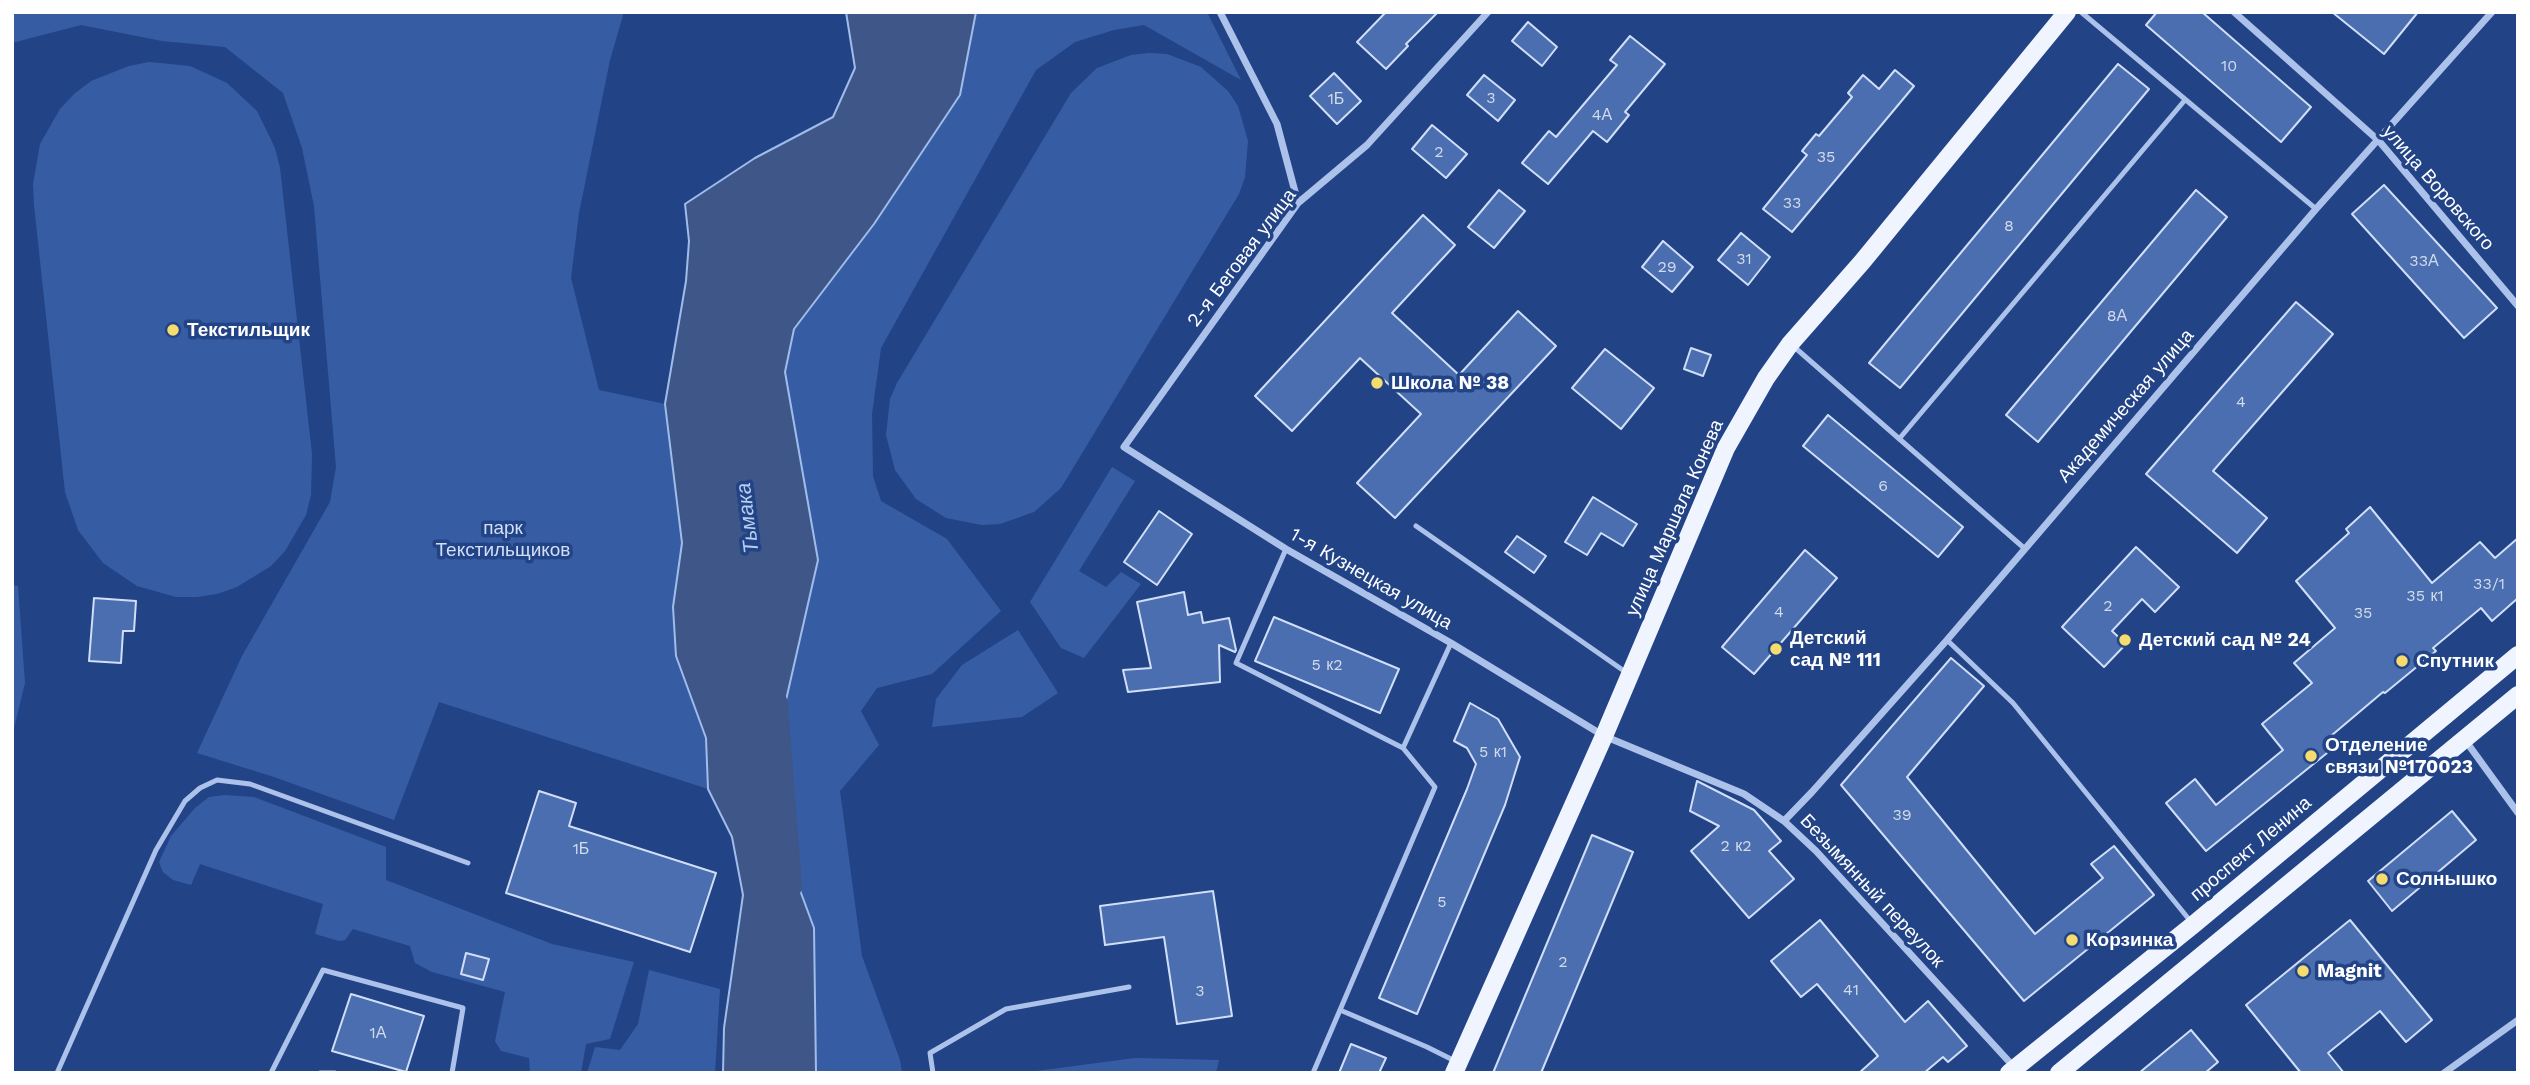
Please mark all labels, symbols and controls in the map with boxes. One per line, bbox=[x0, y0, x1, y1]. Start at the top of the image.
house number: 10 bbox=[2221, 56, 2237, 76]
house number: 3 bbox=[1486, 88, 1496, 108]
house number: 1Б bbox=[1328, 89, 1344, 109]
house number: 4А bbox=[1592, 105, 1612, 125]
street label: улица Воровского bbox=[2377, 121, 2499, 255]
house number: 2 bbox=[1434, 142, 1444, 162]
house number: 35 bbox=[1817, 147, 1835, 167]
street label: 2-я Беговая улица bbox=[1183, 185, 1301, 331]
house number: 33 bbox=[1783, 193, 1801, 213]
house number: 8 bbox=[2004, 216, 2014, 236]
house number: 31 bbox=[1736, 249, 1752, 269]
house number: 33А bbox=[2409, 251, 2439, 271]
house number: 29 bbox=[1657, 257, 1677, 277]
house number: 8А bbox=[2107, 306, 2127, 326]
place label: Текстильщик bbox=[187, 319, 310, 341]
marker: Текстильщик bbox=[165, 322, 181, 338]
street label: Академическая улица bbox=[2053, 325, 2199, 487]
place label: Школа № 38 bbox=[1391, 372, 1509, 394]
marker: Школа № 38 bbox=[1369, 375, 1385, 391]
house number: 4 bbox=[2236, 392, 2246, 412]
street label: улица Маршала Конева bbox=[1621, 416, 1729, 620]
house number: 6 bbox=[1878, 476, 1888, 496]
water label: Тьмака bbox=[731, 481, 765, 555]
park label: парк Текстильщиков bbox=[436, 517, 570, 561]
street label: 1-я Кузнецкая улица bbox=[1286, 523, 1456, 635]
house number: 33/1 bbox=[2473, 574, 2505, 594]
house number: 35 к1 bbox=[2406, 586, 2444, 606]
house number: 2 bbox=[2103, 596, 2113, 616]
house number: 4 bbox=[1774, 602, 1784, 622]
house number: 35 bbox=[2354, 603, 2372, 623]
place label: Детский сад № 111 bbox=[1790, 627, 1881, 671]
place label: Детский сад № 24 bbox=[2139, 629, 2311, 651]
marker: Детский сад № 24 bbox=[2117, 632, 2133, 648]
marker: Детский сад № 111 bbox=[1768, 641, 1784, 657]
place label: Спутник bbox=[2416, 650, 2494, 672]
marker: Спутник bbox=[2394, 653, 2410, 669]
house number: 5 к2 bbox=[1311, 655, 1343, 675]
place label: Отделение связи №170023 bbox=[2325, 734, 2473, 778]
house number: 5 к1 bbox=[1479, 742, 1507, 762]
marker: Отделение связи №170023 bbox=[2303, 748, 2319, 764]
street label: проспект Ленина bbox=[2186, 792, 2316, 906]
house number: 39 bbox=[1892, 805, 1912, 825]
street label: Безымянный переулок bbox=[1795, 810, 1949, 972]
house number: 2 к2 bbox=[1720, 836, 1752, 856]
house number: 1Б bbox=[573, 839, 589, 859]
place label: Солнышко bbox=[2396, 868, 2497, 890]
marker: Солнышко bbox=[2374, 871, 2390, 887]
house number: 5 bbox=[1437, 892, 1447, 912]
place label: Корзинка bbox=[2086, 929, 2173, 951]
marker: Корзинка bbox=[2064, 932, 2080, 948]
house number: 2 bbox=[1558, 952, 1568, 972]
place label: Magnit bbox=[2317, 960, 2382, 982]
marker: Magnit bbox=[2295, 963, 2311, 979]
house number: 41 bbox=[1843, 980, 1859, 1000]
house number: 3 bbox=[1195, 981, 1205, 1001]
house number: 1А bbox=[370, 1023, 386, 1043]

